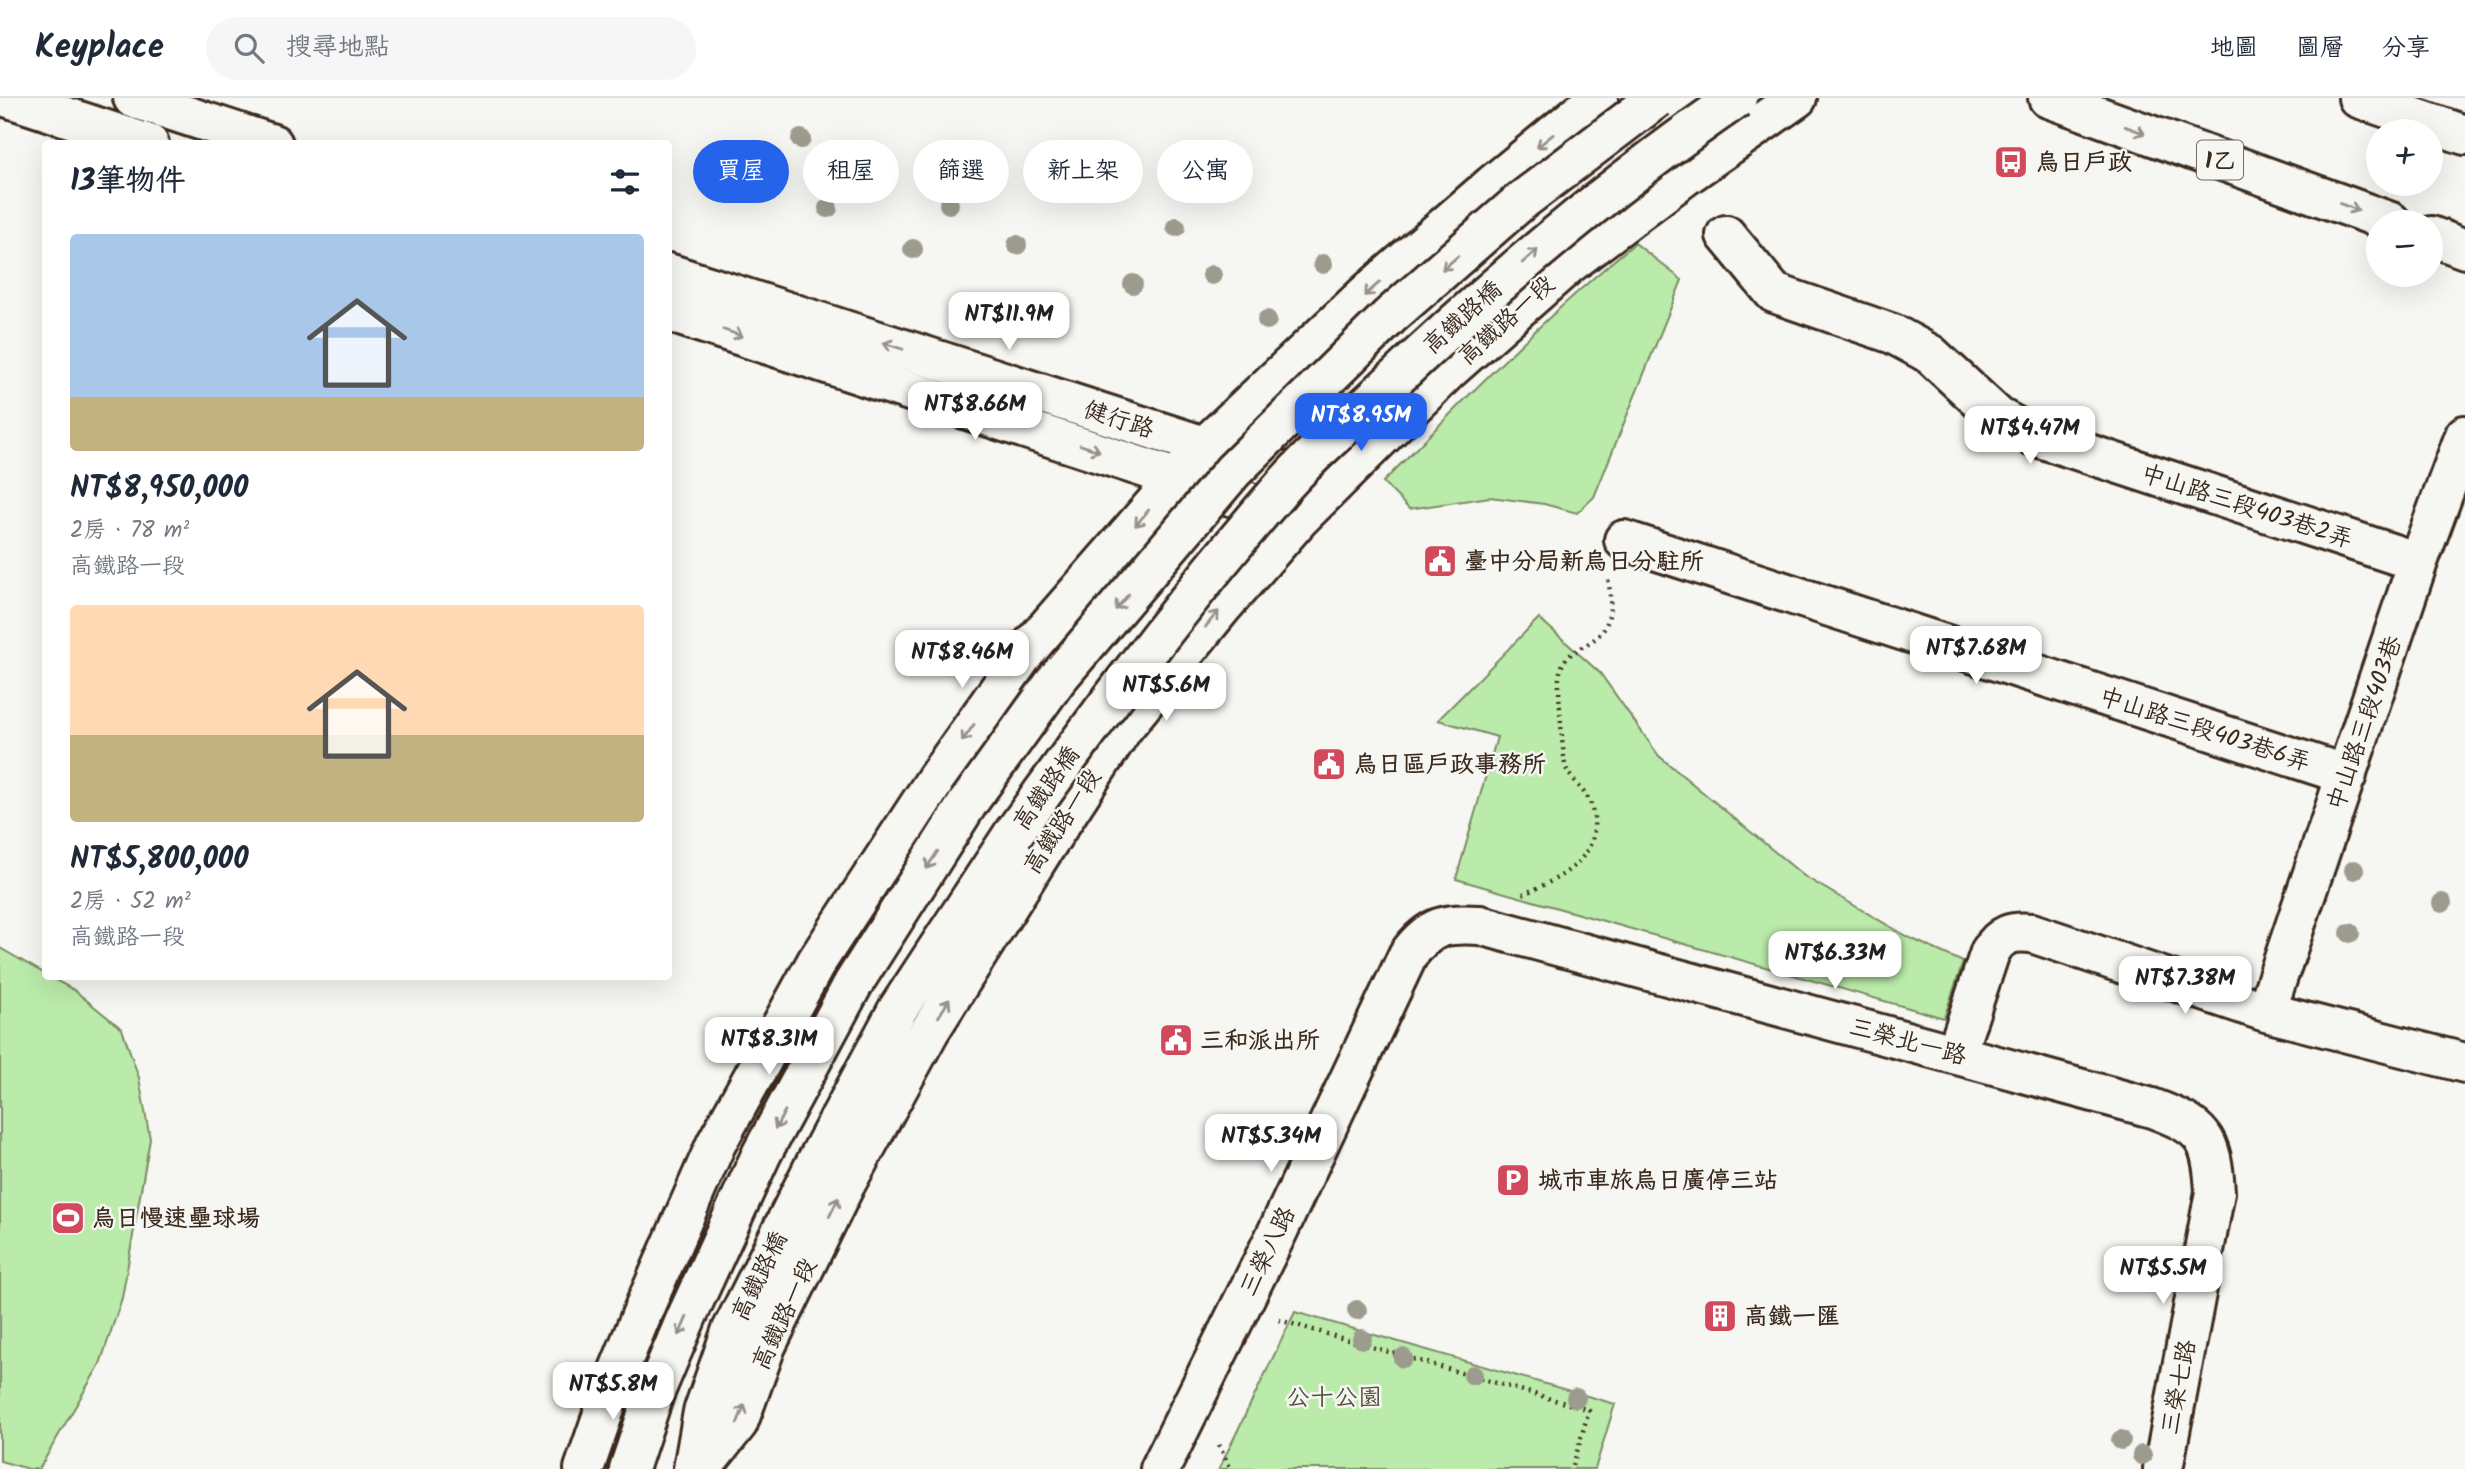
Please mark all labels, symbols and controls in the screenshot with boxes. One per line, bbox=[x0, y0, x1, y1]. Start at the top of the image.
search box bbox=[206, 17, 696, 80]
text: Keyplace bbox=[35, 22, 164, 75]
text: 搜尋地點 bbox=[286, 27, 390, 69]
icon: search bbox=[230, 29, 268, 67]
text: 地圖 bbox=[2210, 29, 2258, 68]
text: 圖層 bbox=[2296, 29, 2344, 68]
text: 分享 bbox=[2382, 29, 2430, 68]
map controls bbox=[2366, 119, 2443, 287]
button: + bbox=[2366, 119, 2443, 196]
one-way arrow bbox=[2123, 124, 2145, 137]
one-way arrow bbox=[1537, 133, 1555, 149]
chip: 買屋 bbox=[693, 140, 789, 203]
chip: 租屋 bbox=[803, 140, 899, 203]
chip: 篩選 bbox=[913, 140, 1009, 203]
chip: 新上架 bbox=[1023, 140, 1143, 203]
chip: 公寓 bbox=[1157, 140, 1253, 203]
road number: 1乙 bbox=[2197, 141, 2243, 180]
bus stop icon: 烏日戶政 bbox=[1992, 143, 2030, 181]
place label: 烏日戶政 bbox=[2036, 144, 2132, 183]
text: 13筆物件 bbox=[70, 158, 185, 206]
icon: filters bbox=[606, 163, 644, 201]
one-way arrow bbox=[2337, 202, 2359, 214]
button: − bbox=[2366, 210, 2443, 287]
one-way arrow bbox=[1521, 248, 1539, 264]
one-way arrow bbox=[1442, 255, 1460, 271]
street label: 高鐵路一段 bbox=[1449, 266, 1565, 376]
street label: 高鐵路橋 bbox=[1414, 272, 1512, 365]
icon: home bbox=[294, 280, 420, 406]
one-way arrow bbox=[1363, 281, 1381, 297]
pin: NT$11.9M bbox=[937, 292, 1081, 352]
text: NT$11.9M bbox=[964, 297, 1054, 333]
one-way arrow bbox=[722, 328, 744, 340]
one-way arrow bbox=[882, 338, 904, 351]
pin: NT$8.66M bbox=[903, 382, 1047, 442]
text: NT$8.66M bbox=[924, 387, 1026, 423]
street label: 健行路 bbox=[1078, 391, 1159, 450]
pin: NT$8.95M bbox=[1289, 394, 1433, 453]
text: NT$8.95M bbox=[1311, 398, 1411, 434]
pin: NT$4.47M bbox=[1958, 406, 2102, 466]
text: NT$4.47M bbox=[1980, 411, 2080, 447]
one-way arrow bbox=[1078, 443, 1100, 455]
street label: 中山路三段403巷2弄 bbox=[2135, 455, 2358, 560]
text: NT$8,950,000 bbox=[70, 465, 248, 513]
one-way arrow bbox=[1134, 509, 1149, 527]
text: 2房 · 78 m² bbox=[70, 513, 189, 549]
public building icon: 臺中分局新烏日分駐所 bbox=[1421, 542, 1459, 580]
place label: 臺中分局新烏日分駐所 bbox=[1464, 543, 1704, 582]
text: 高鐵路一段 bbox=[70, 549, 185, 585]
one-way arrow bbox=[1114, 592, 1130, 610]
one-way arrow bbox=[1204, 611, 1220, 629]
pin: NT$7.68M bbox=[1904, 626, 2048, 686]
pin: NT$8.46M bbox=[890, 630, 1034, 690]
text: NT$7.68M bbox=[1926, 631, 2026, 667]
street label: 中山路三段403巷 bbox=[2317, 631, 2414, 816]
text: NT$8.46M bbox=[911, 635, 1013, 671]
icon: home bbox=[294, 651, 420, 777]
pin: NT$5.6M bbox=[1101, 664, 1231, 723]
text: NT$5.6M bbox=[1122, 668, 1210, 704]
street label: 中山路三段403巷6弄 bbox=[2094, 678, 2315, 783]
one-way arrow bbox=[961, 723, 975, 742]
street label: 高鐵路橋 bbox=[1004, 738, 1091, 839]
public building icon: 烏日區戶政事務所 bbox=[1310, 745, 1348, 783]
place label: 烏日區戶政事務所 bbox=[1354, 746, 1546, 785]
street label: 高鐵路一段 bbox=[1014, 761, 1112, 883]
text: NT$5,800,000 bbox=[70, 836, 249, 884]
one-way arrow bbox=[924, 850, 938, 870]
text: 2房 · 52 m² bbox=[70, 884, 191, 920]
text: 高鐵路一段 bbox=[70, 920, 185, 956]
pin: NT$6.33M bbox=[1763, 932, 1907, 991]
text: NT$6.33M bbox=[1784, 936, 1886, 972]
pin: NT$7.38M bbox=[2113, 956, 2257, 1016]
text: NT$7.38M bbox=[2135, 961, 2235, 997]
one-way arrow bbox=[937, 998, 951, 1018]
street label: 三榮北一路 bbox=[1845, 1008, 1971, 1077]
pin: NT$8.31M bbox=[697, 1018, 841, 1077]
public building icon: 三和派出所 bbox=[1157, 1021, 1195, 1059]
text: NT$8.31M bbox=[721, 1022, 817, 1058]
place label: 三和派出所 bbox=[1200, 1022, 1320, 1061]
one-way arrow bbox=[773, 1109, 786, 1130]
pin: NT$5.34M bbox=[1199, 1114, 1343, 1174]
text: NT$5.34M bbox=[1221, 1119, 1321, 1155]
parking icon: 城市車旅烏日廣停三站 bbox=[1494, 1161, 1532, 1199]
place label: 城市車旅烏日廣停三站 bbox=[1538, 1162, 1778, 1201]
one-way arrow bbox=[828, 1197, 842, 1218]
sports icon: 烏日慢速壘球場 bbox=[49, 1199, 87, 1237]
place label: 烏日慢速壘球場 bbox=[92, 1200, 260, 1239]
street label: 三榮八路 bbox=[1230, 1200, 1307, 1303]
street label: 高鐵路橋 bbox=[722, 1225, 799, 1328]
pin: NT$5.5M bbox=[2098, 1246, 2228, 1306]
text: NT$5.5M bbox=[2120, 1251, 2206, 1287]
street label: 高鐵路一段 bbox=[742, 1252, 828, 1377]
building icon: 高鐵一匯 bbox=[1701, 1297, 1739, 1335]
place label: 高鐵一匯 bbox=[1744, 1298, 1840, 1337]
one-way arrow bbox=[675, 1314, 688, 1336]
street label: 三榮七路 bbox=[2151, 1336, 2208, 1438]
pin: NT$5.8M bbox=[548, 1362, 678, 1422]
text: NT$5.8M bbox=[569, 1367, 657, 1403]
park label: 公十公園 bbox=[1286, 1379, 1382, 1418]
one-way arrow bbox=[735, 1404, 748, 1425]

